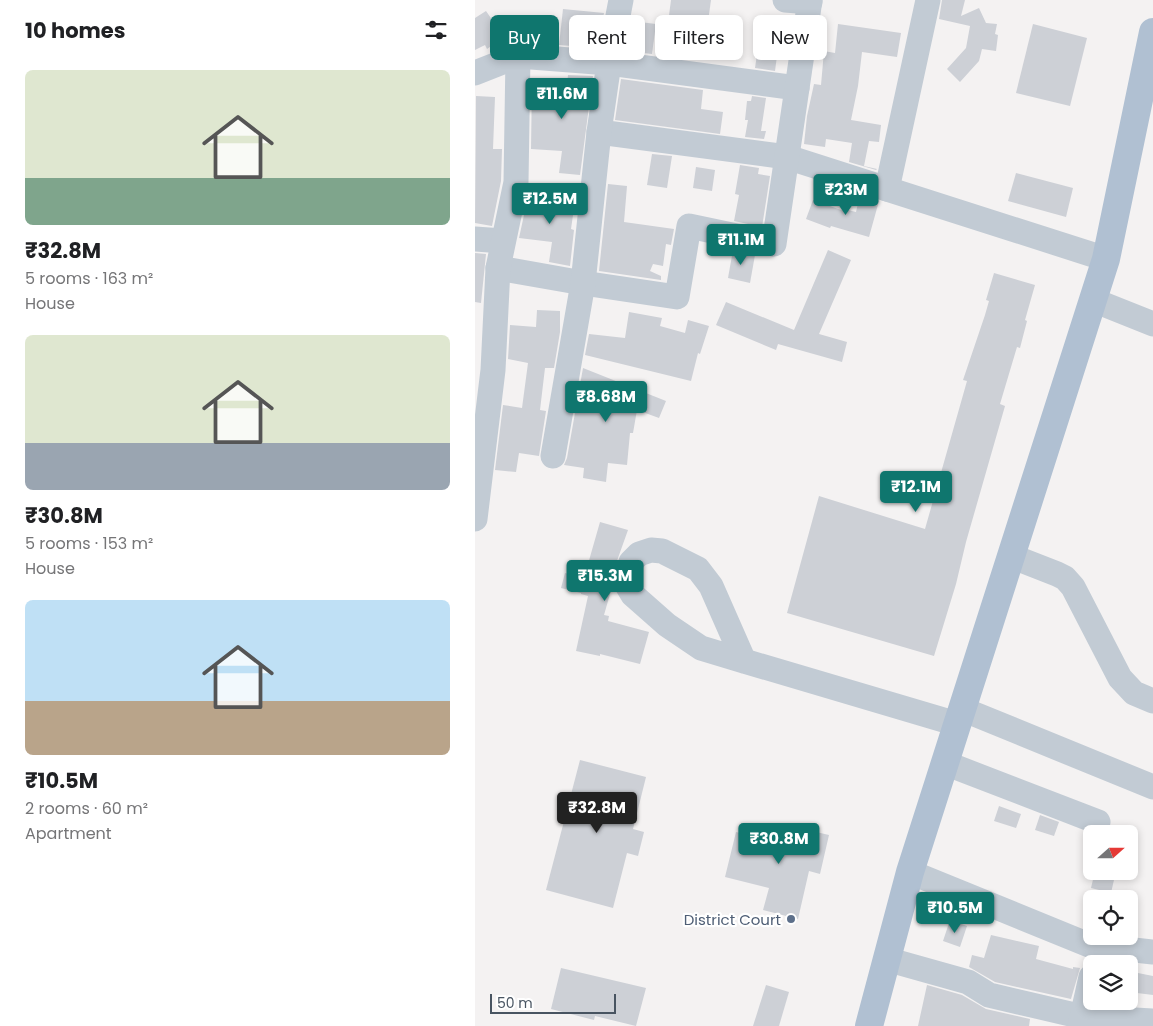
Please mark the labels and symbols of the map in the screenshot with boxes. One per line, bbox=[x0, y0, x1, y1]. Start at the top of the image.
pin: ₹11.6M bbox=[521, 78, 603, 120]
pin: ₹23M bbox=[816, 174, 876, 216]
pin: ₹12.5M bbox=[509, 182, 591, 225]
pin: ₹11.1M bbox=[700, 224, 782, 266]
pin: ₹8.68M bbox=[565, 380, 647, 423]
pin: ₹12.1M bbox=[875, 470, 957, 513]
pin: ₹15.3M bbox=[564, 560, 646, 602]
pin: ₹32.8M bbox=[556, 792, 638, 834]
pin: ₹30.8M bbox=[738, 822, 820, 865]
north arrow bbox=[1083, 825, 1137, 880]
pin: ₹10.5M bbox=[914, 892, 996, 934]
place label: District Court bbox=[684, 909, 781, 930]
marker: District Court bbox=[785, 913, 797, 925]
scale bar bbox=[490, 991, 616, 1014]

